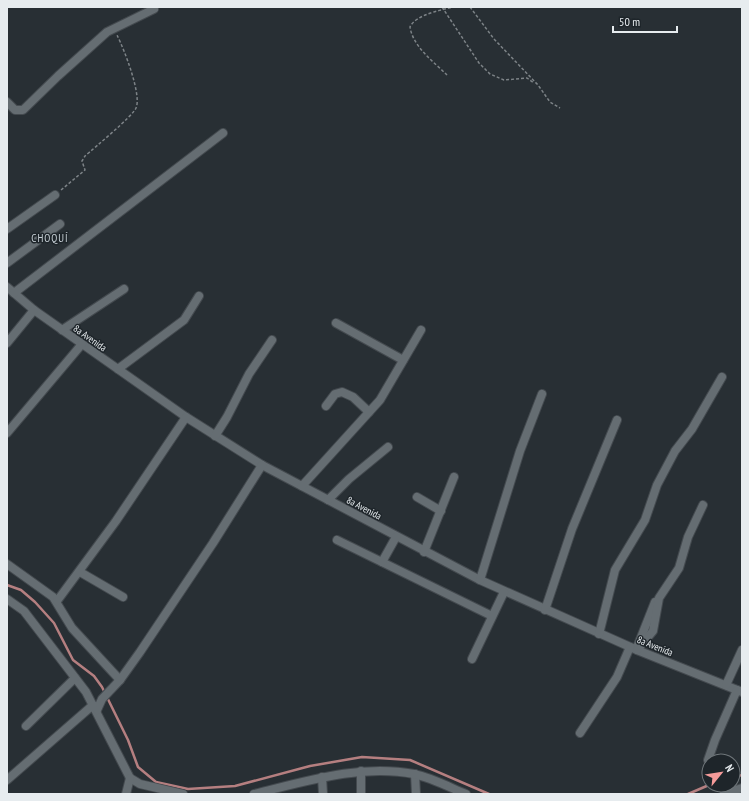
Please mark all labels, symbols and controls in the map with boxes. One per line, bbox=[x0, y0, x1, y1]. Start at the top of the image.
scale bar bbox=[613, 8, 677, 34]
text: 50 m bbox=[619, 14, 640, 29]
district label: CHOQUÍ bbox=[31, 231, 69, 245]
street label: 8a Avenida bbox=[71, 322, 109, 354]
street label: 8a Avenida bbox=[344, 493, 384, 523]
street label: 8a Avenida bbox=[635, 633, 675, 659]
north arrow bbox=[701, 753, 741, 793]
text: N bbox=[722, 762, 737, 774]

